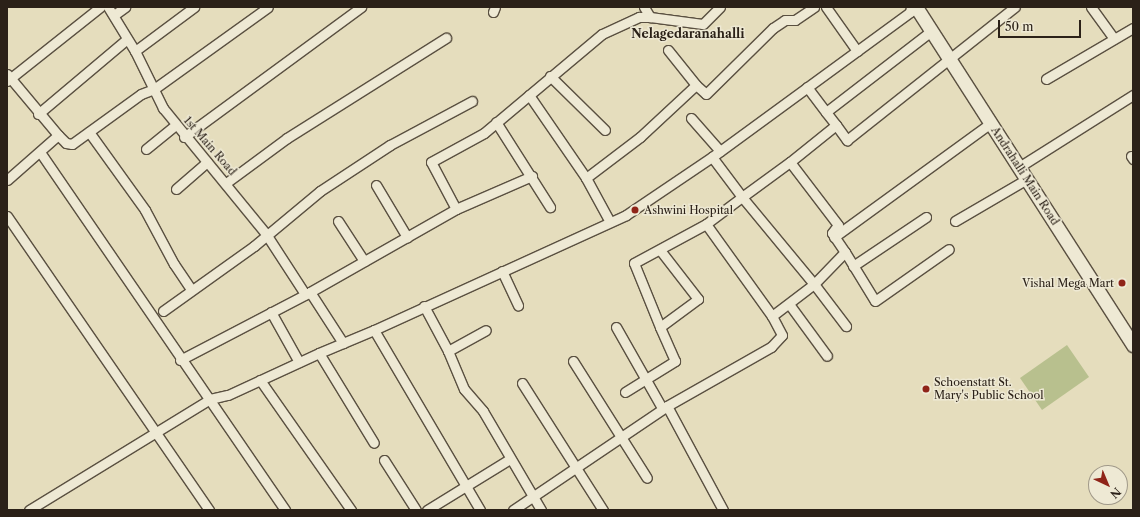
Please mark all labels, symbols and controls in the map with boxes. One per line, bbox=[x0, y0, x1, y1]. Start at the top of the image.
scale bar bbox=[1000, 12, 1083, 38]
text: 50 m bbox=[1005, 19, 1034, 34]
district label: Nelagedaranahalli bbox=[631, 27, 745, 41]
street label: 1st Main Road bbox=[181, 114, 239, 178]
street label: Andrahalli Main Road bbox=[988, 124, 1062, 228]
place label: Ashwini Hospital bbox=[644, 203, 733, 217]
marker: Ashwini Hospital bbox=[629, 204, 641, 216]
place label: Vishal Mega Mart bbox=[1022, 276, 1114, 290]
marker: Vishal Mega Mart bbox=[1117, 278, 1127, 288]
place label: Schoenstatt St. Mary's Public School bbox=[934, 376, 1044, 402]
marker: Schoenstatt St. Mary's Public School bbox=[921, 384, 931, 394]
north arrow bbox=[1088, 465, 1128, 505]
text: N bbox=[1107, 485, 1124, 501]

